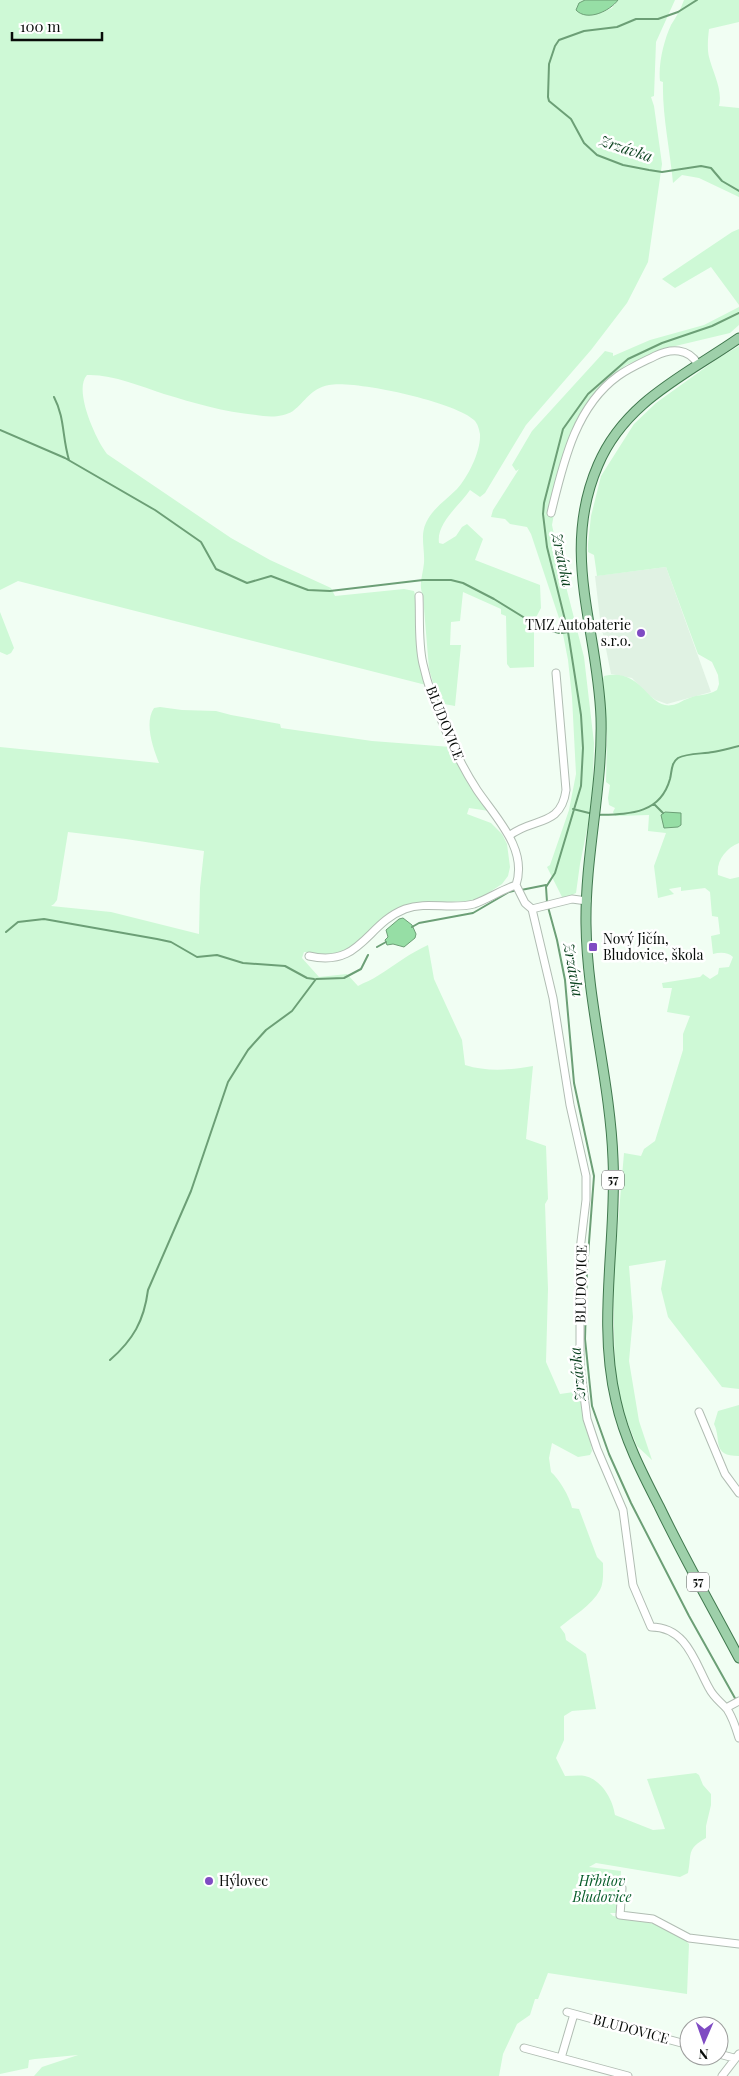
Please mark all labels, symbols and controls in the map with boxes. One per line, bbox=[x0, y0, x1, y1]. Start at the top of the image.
scale bar bbox=[12, 10, 102, 42]
text: 100 m bbox=[20, 16, 61, 36]
water label: Zrzávka bbox=[596, 130, 655, 166]
water label: Zrzávka bbox=[547, 530, 578, 589]
place label: TMZ Autobaterie s.r.o. bbox=[525, 615, 631, 650]
marker: TMZ Autobaterie s.r.o. bbox=[635, 627, 647, 639]
street label: BLUDOVICE bbox=[422, 683, 469, 763]
place label: Nový Jičín, Bludovice, škola bbox=[603, 929, 704, 964]
water label: Zrzávka bbox=[559, 940, 589, 998]
marker: Nový Jičín, Bludovice, škola bbox=[587, 941, 599, 953]
road number: 57 bbox=[602, 1170, 624, 1190]
street label: BLUDOVICE bbox=[570, 1245, 591, 1323]
water label: Zrzávka bbox=[564, 1346, 590, 1403]
road number: 57 bbox=[687, 1572, 709, 1591]
place label: Hýlovec bbox=[219, 1871, 268, 1890]
park label: Hřbitov Bludovice bbox=[572, 1871, 631, 1906]
marker: Hýlovec bbox=[203, 1875, 215, 1887]
street label: BLUDOVICE bbox=[591, 2009, 671, 2048]
north arrow bbox=[679, 2016, 729, 2066]
text: N bbox=[698, 2045, 709, 2064]

